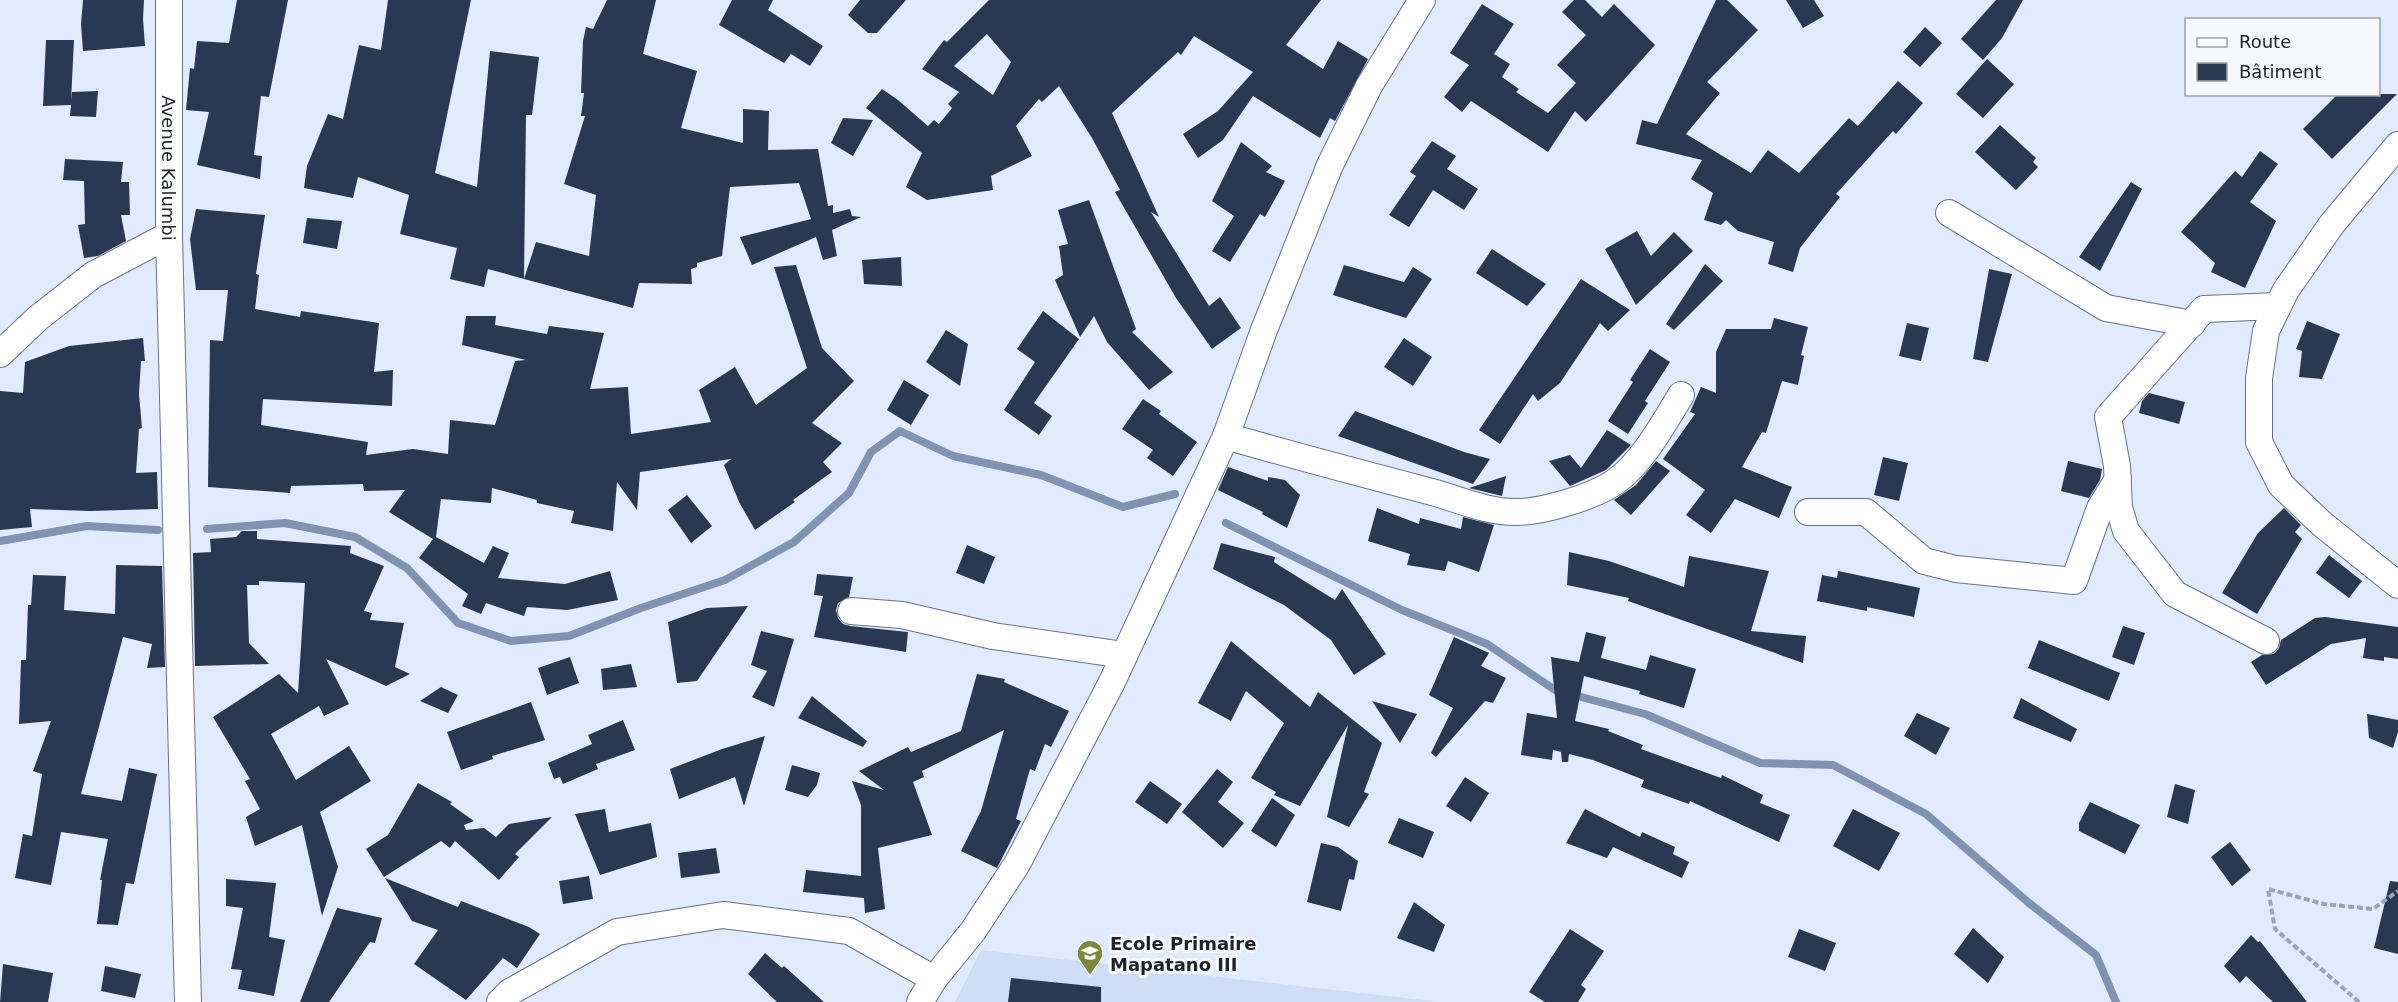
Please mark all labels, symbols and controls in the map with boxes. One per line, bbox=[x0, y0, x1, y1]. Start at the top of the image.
legend bbox=[2185, 18, 2380, 96]
text: Route bbox=[2239, 31, 2291, 52]
text: Bâtiment bbox=[2239, 61, 2322, 82]
street label: Avenue Kalumbi bbox=[159, 95, 180, 241]
place label: Ecole Primaire Mapatano III bbox=[1110, 933, 1256, 975]
school or university icon: Ecole Primaire Mapatano III bbox=[1075, 938, 1105, 976]

